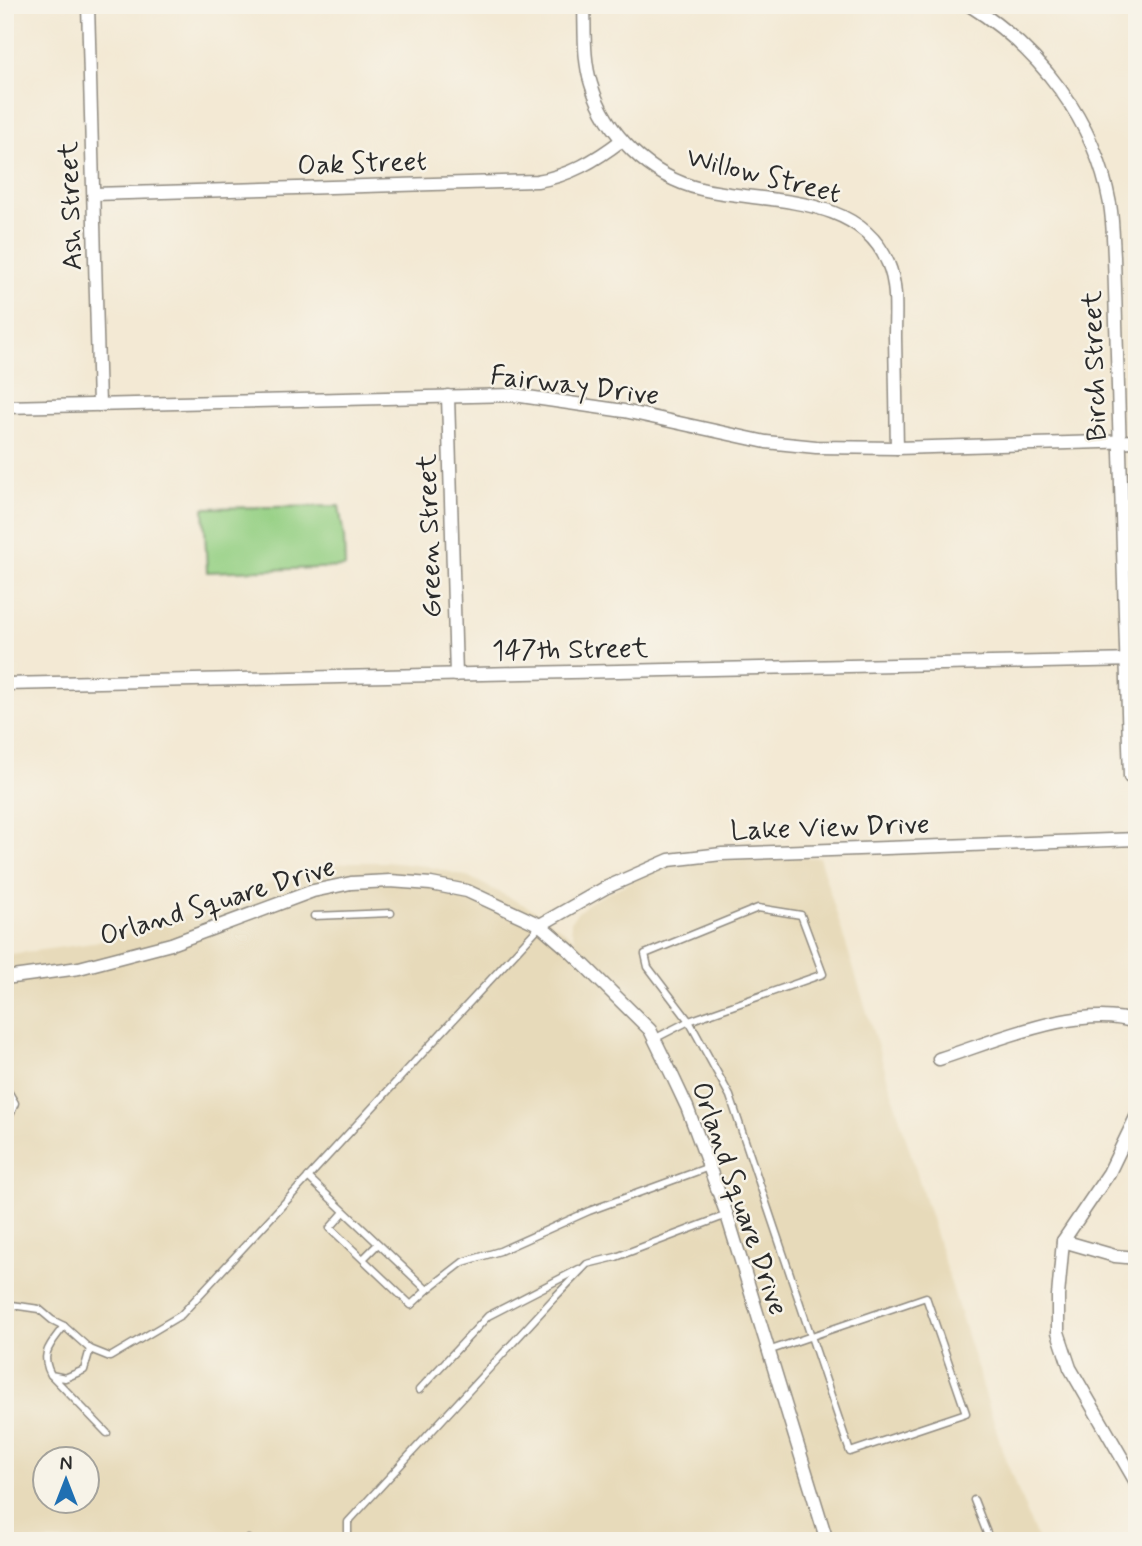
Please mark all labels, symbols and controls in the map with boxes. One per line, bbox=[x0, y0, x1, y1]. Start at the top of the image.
street label: Willow Street bbox=[682, 139, 844, 213]
street label: Ash Street bbox=[51, 140, 92, 271]
street label: Oak Street bbox=[297, 144, 428, 185]
street label: Birch Street bbox=[1074, 289, 1117, 442]
street label: Fairway Drive bbox=[488, 358, 661, 415]
street label: Green Street bbox=[409, 453, 452, 619]
street label: 147th Street bbox=[491, 631, 649, 670]
street label: Lake View Drive bbox=[730, 807, 930, 850]
street label: Orland Square Drive bbox=[95, 849, 340, 956]
street label: Orland Square Drive bbox=[681, 1077, 796, 1321]
north arrow bbox=[32, 1444, 102, 1514]
text: N bbox=[60, 1452, 72, 1477]

